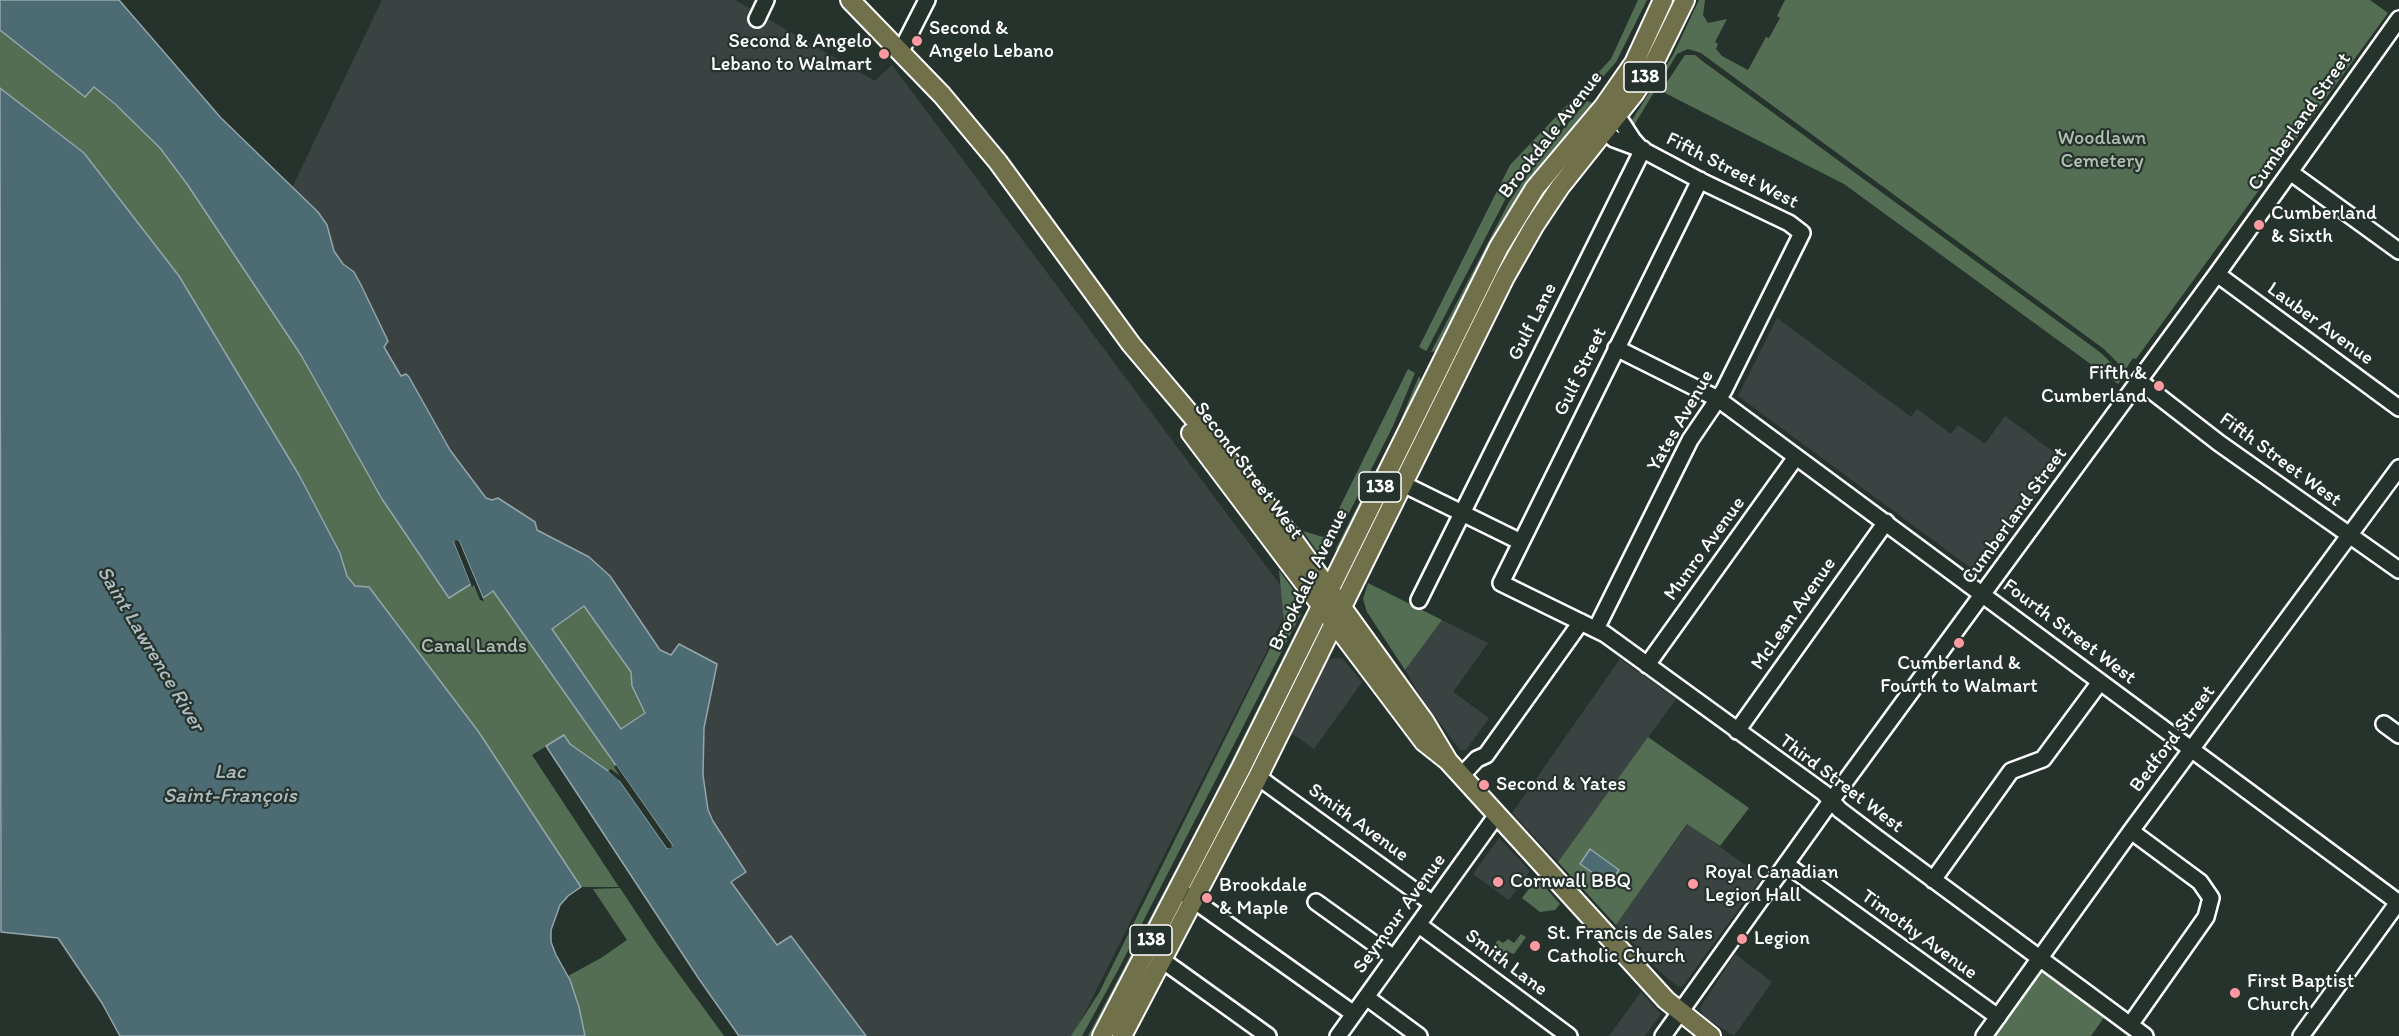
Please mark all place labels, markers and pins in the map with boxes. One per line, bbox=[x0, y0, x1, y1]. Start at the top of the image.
place label: Second & Angelo Lebano bbox=[929, 17, 1054, 64]
place label: Second & Angelo Lebano to Walmart bbox=[711, 30, 872, 77]
marker: Second & Angelo Lebano bbox=[910, 34, 924, 48]
marker: Second & Angelo Lebano to Walmart bbox=[877, 47, 891, 61]
place label: Cumberland & Sixth bbox=[2271, 202, 2377, 249]
marker: Cumberland & Sixth bbox=[2252, 218, 2266, 232]
place label: Fifth & Cumberland bbox=[2041, 362, 2147, 409]
marker: Fifth & Cumberland bbox=[2152, 379, 2166, 393]
marker: Cumberland & Fourth to Walmart bbox=[1952, 636, 1966, 650]
place label: Cumberland & Fourth to Walmart bbox=[1880, 652, 2038, 699]
place label: Second & Yates bbox=[1496, 773, 1626, 797]
marker: Second & Yates bbox=[1477, 778, 1491, 792]
place label: Royal Canadian Legion Hall bbox=[1705, 861, 1839, 908]
place label: Cornwall BBQ bbox=[1510, 870, 1631, 894]
place label: Brookdale & Maple bbox=[1219, 874, 1307, 921]
marker: Cornwall BBQ bbox=[1491, 875, 1505, 889]
marker: Royal Canadian Legion Hall bbox=[1686, 877, 1700, 891]
marker: Brookdale & Maple bbox=[1200, 891, 1214, 905]
place label: St. Francis de Sales Catholic Church bbox=[1547, 922, 1713, 969]
place label: Legion bbox=[1754, 927, 1810, 951]
marker: Legion bbox=[1735, 932, 1749, 946]
marker: St. Francis de Sales Catholic Church bbox=[1528, 939, 1542, 953]
place label: First Baptist Church bbox=[2247, 970, 2354, 1017]
marker: First Baptist Church bbox=[2228, 986, 2242, 1000]

